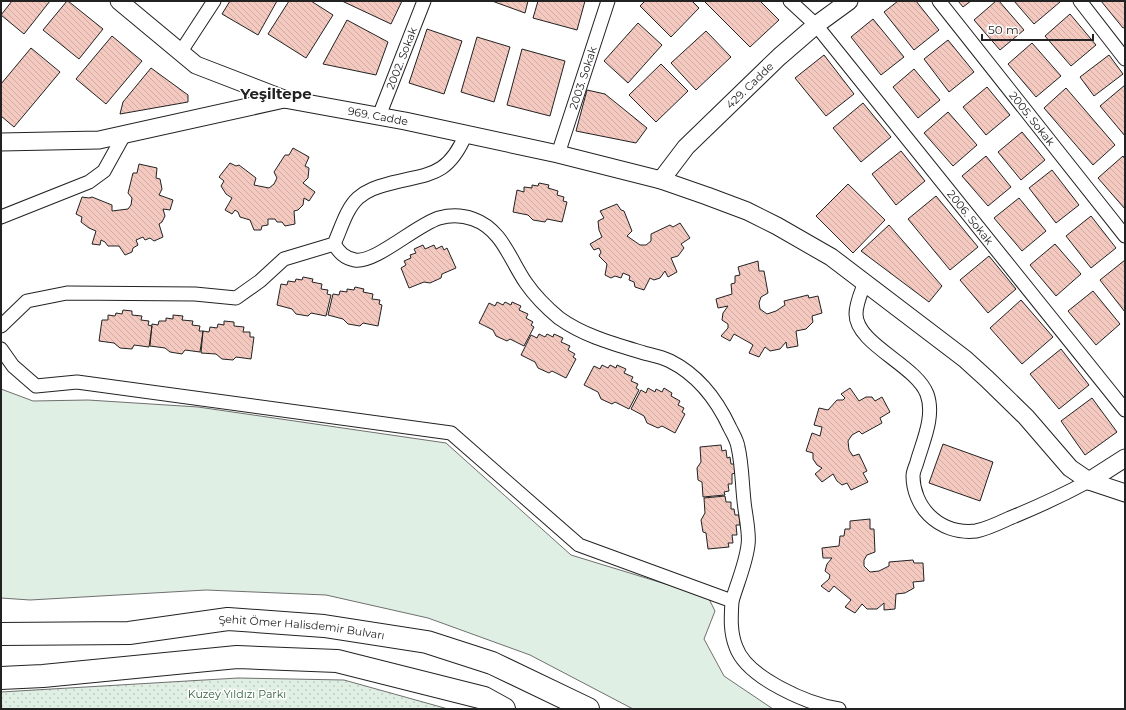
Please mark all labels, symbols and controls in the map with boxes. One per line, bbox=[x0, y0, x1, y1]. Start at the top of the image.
scale bar bbox=[982, 16, 1093, 42]
text: 50 m bbox=[988, 22, 1019, 37]
street label: 2002. Sokak bbox=[383, 25, 420, 91]
street label: 2003. Sokak bbox=[566, 44, 600, 111]
street label: 429. Cadde bbox=[723, 59, 777, 112]
district label: Yeşiltepe bbox=[239, 84, 312, 103]
street label: 2005. Sokak bbox=[1006, 89, 1058, 149]
street label: 969. Cadde bbox=[347, 104, 410, 128]
street label: 2006. Sokak bbox=[944, 187, 997, 248]
street label: Şehit Ömer Halisdemir Bulvarı bbox=[218, 612, 386, 642]
park label: Kuzey Yıldızı Parkı bbox=[188, 687, 286, 701]

